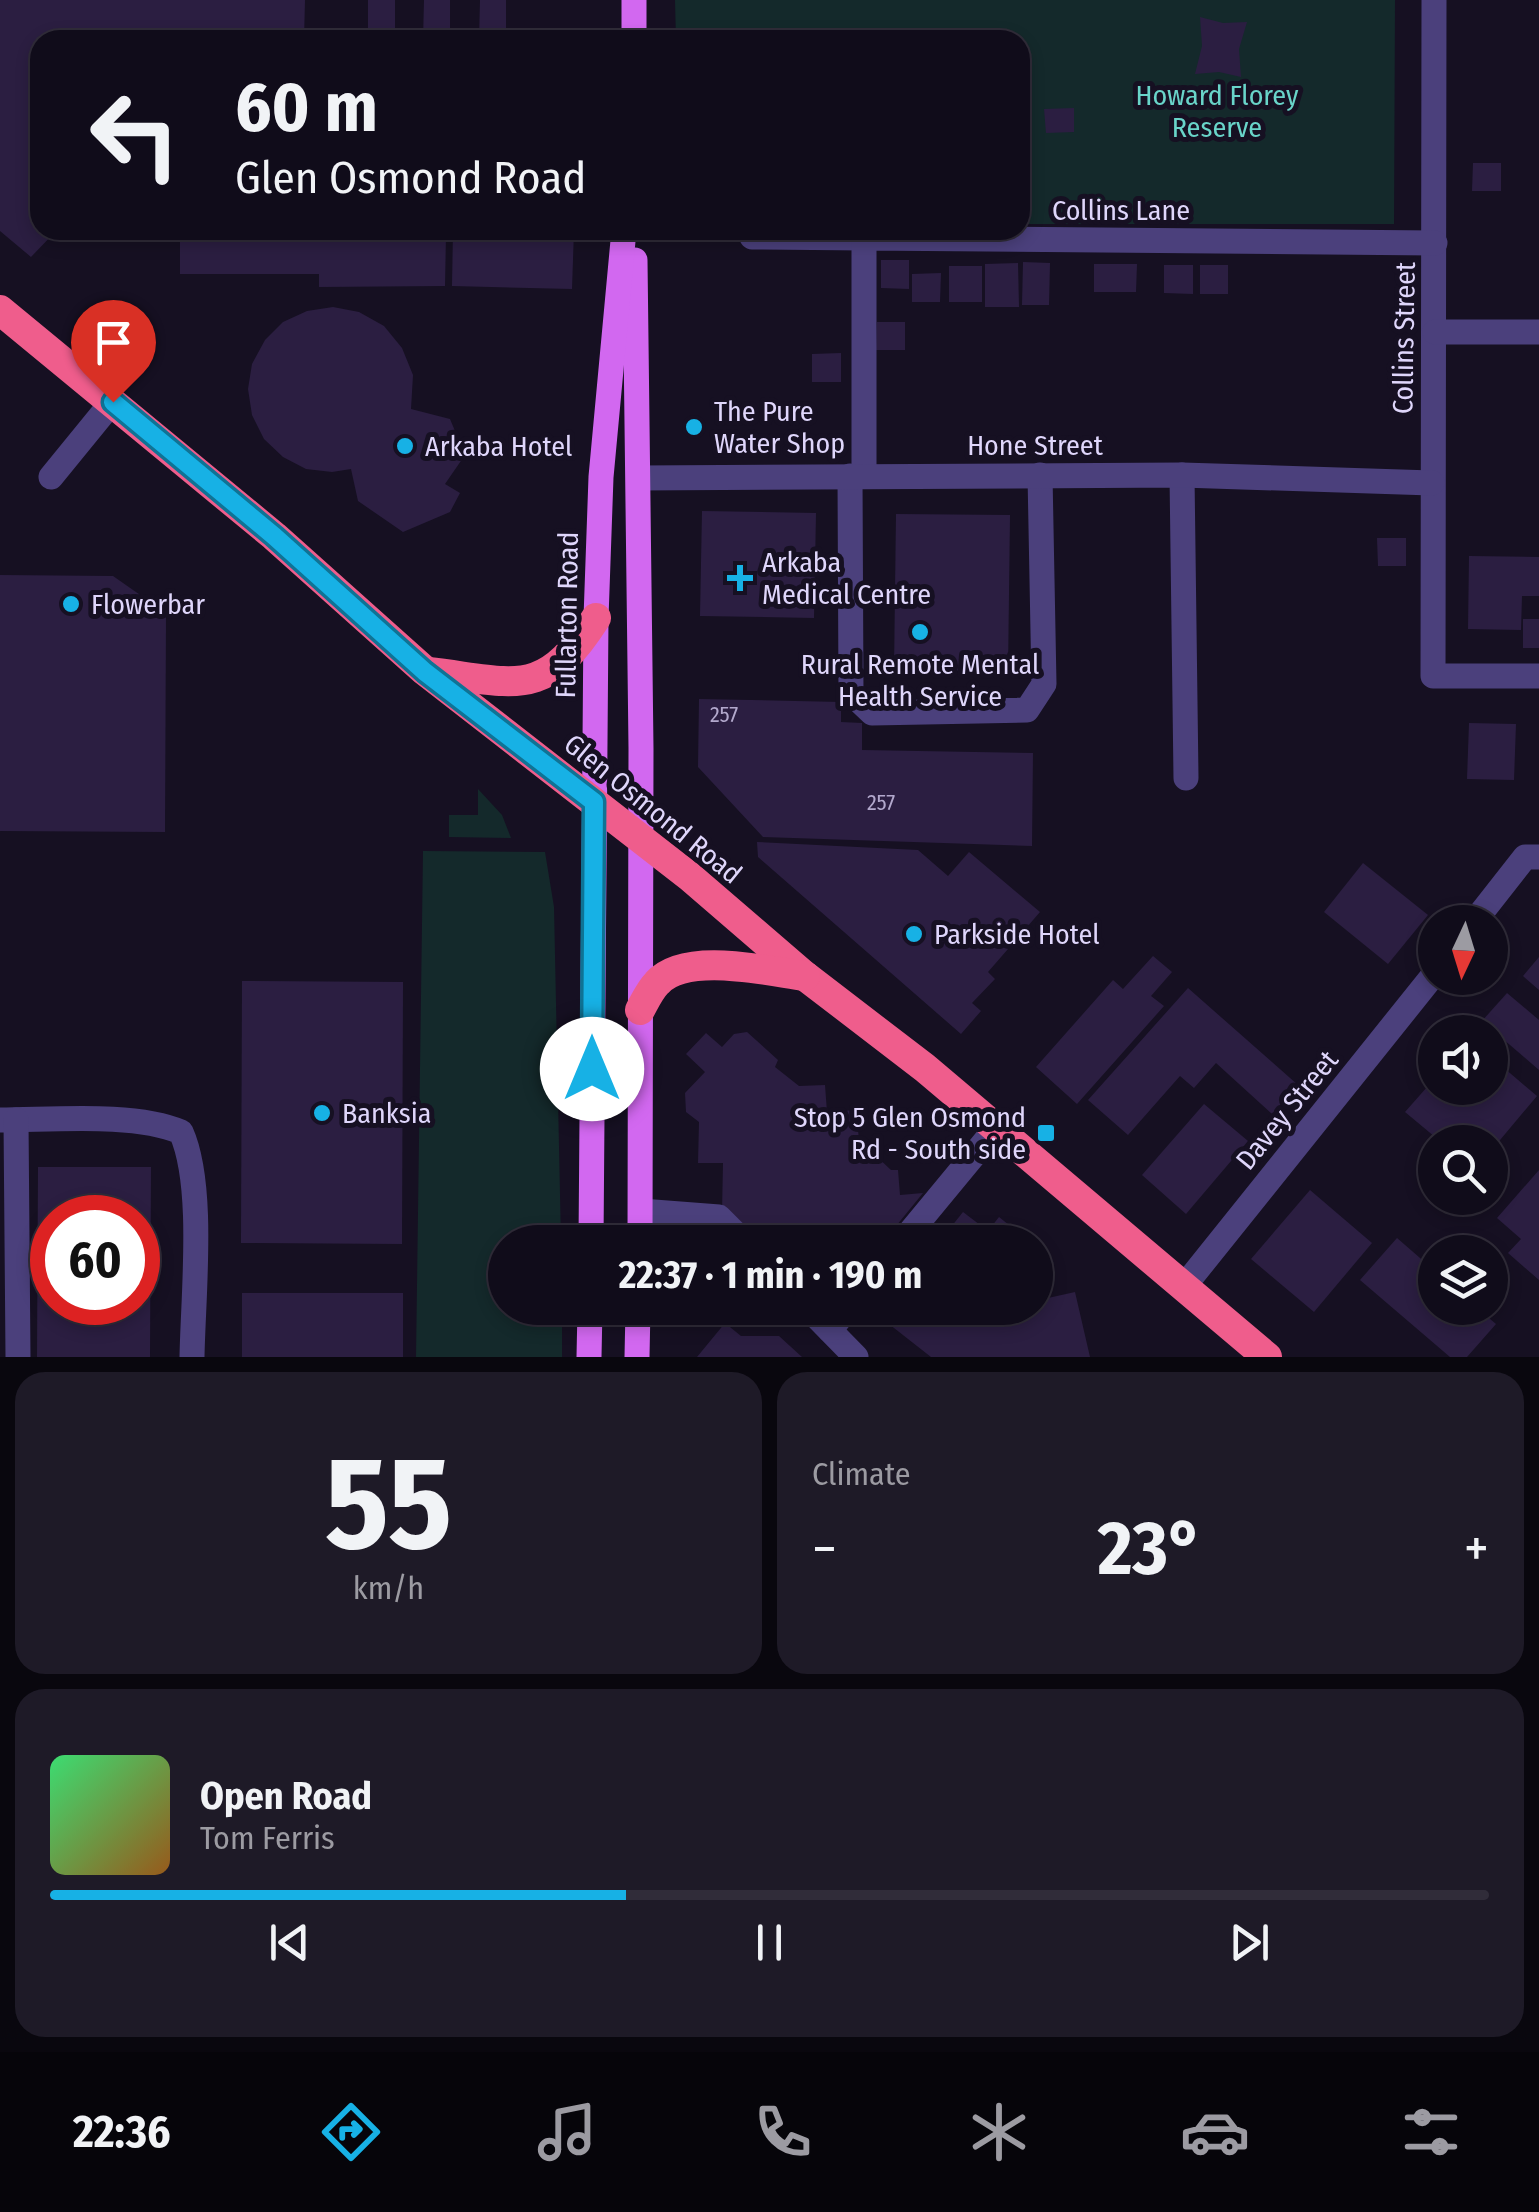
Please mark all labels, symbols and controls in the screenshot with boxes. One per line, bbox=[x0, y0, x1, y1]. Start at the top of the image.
text: 60 m bbox=[235, 66, 378, 150]
icon: left bbox=[70, 70, 200, 200]
park label: Howard Florey Reserve bbox=[1135, 79, 1299, 144]
text: Glen Osmond Road bbox=[235, 151, 586, 205]
street label: Collins Lane bbox=[1052, 194, 1190, 227]
street label: Collins Street bbox=[1386, 261, 1422, 414]
pin bbox=[71, 300, 156, 403]
icon: arrive bbox=[86, 315, 141, 370]
place label: The Pure Water Shop bbox=[714, 395, 845, 460]
marker: The Pure Water Shop bbox=[683, 416, 705, 438]
street label: Hone Street bbox=[967, 429, 1104, 462]
place label: Arkaba Hotel bbox=[425, 430, 572, 463]
marker: Arkaba Hotel bbox=[394, 435, 416, 457]
street label: Fullarton Road bbox=[549, 531, 585, 699]
place label: Arkaba Medical Centre bbox=[762, 546, 931, 611]
marker: Arkaba Medical Centre bbox=[727, 565, 753, 591]
place label: Flowerbar bbox=[91, 588, 205, 621]
marker: Flowerbar bbox=[60, 593, 82, 615]
marker: Rural Remote Mental Health Service bbox=[909, 621, 931, 643]
place label: Rural Remote Mental Health Service bbox=[801, 648, 1039, 713]
house number: 257 bbox=[710, 701, 738, 728]
street label: Glen Osmond Road bbox=[558, 727, 748, 891]
house number: 257 bbox=[867, 789, 895, 816]
north arrow bbox=[1418, 905, 1508, 995]
map controls bbox=[1418, 905, 1508, 1325]
place label: Parkside Hotel bbox=[934, 918, 1100, 951]
marker: Parkside Hotel bbox=[903, 923, 925, 945]
button: sound bbox=[1418, 1015, 1508, 1105]
position arrow bbox=[540, 1017, 644, 1121]
street label: Davey Street bbox=[1229, 1043, 1345, 1176]
place label: Banksia bbox=[342, 1097, 431, 1130]
place label: Stop 5 Glen Osmond Rd - South side bbox=[794, 1101, 1026, 1166]
marker: Banksia bbox=[311, 1102, 333, 1124]
marker: Stop 5 Glen Osmond Rd - South side bbox=[1035, 1122, 1057, 1144]
button: search bbox=[1418, 1125, 1508, 1215]
speed limit sign: 60 bbox=[30, 1195, 160, 1325]
button: layers bbox=[1418, 1235, 1508, 1325]
text: 22:37 · 1 min · 190 m bbox=[619, 1252, 922, 1298]
text: 55 bbox=[325, 1426, 452, 1582]
text: Climate bbox=[812, 1455, 911, 1493]
text: 23° bbox=[1098, 1504, 1203, 1594]
text: − bbox=[812, 1516, 837, 1582]
text: + bbox=[1464, 1516, 1489, 1582]
text: km/h bbox=[353, 1569, 424, 1607]
text: Open Road bbox=[200, 1773, 372, 1819]
text: Tom Ferris bbox=[200, 1819, 335, 1857]
icon: previous bbox=[262, 1915, 317, 1970]
icon: pause bbox=[742, 1915, 797, 1970]
icon: next bbox=[1222, 1915, 1277, 1970]
icon: directions bbox=[316, 2097, 386, 2167]
icon: music bbox=[532, 2097, 602, 2167]
icon: phone bbox=[748, 2097, 818, 2167]
icon: climate bbox=[964, 2097, 1034, 2167]
icon: car bbox=[1180, 2097, 1250, 2167]
icon: filters bbox=[1396, 2097, 1466, 2167]
text: 22:36 bbox=[73, 2105, 170, 2159]

